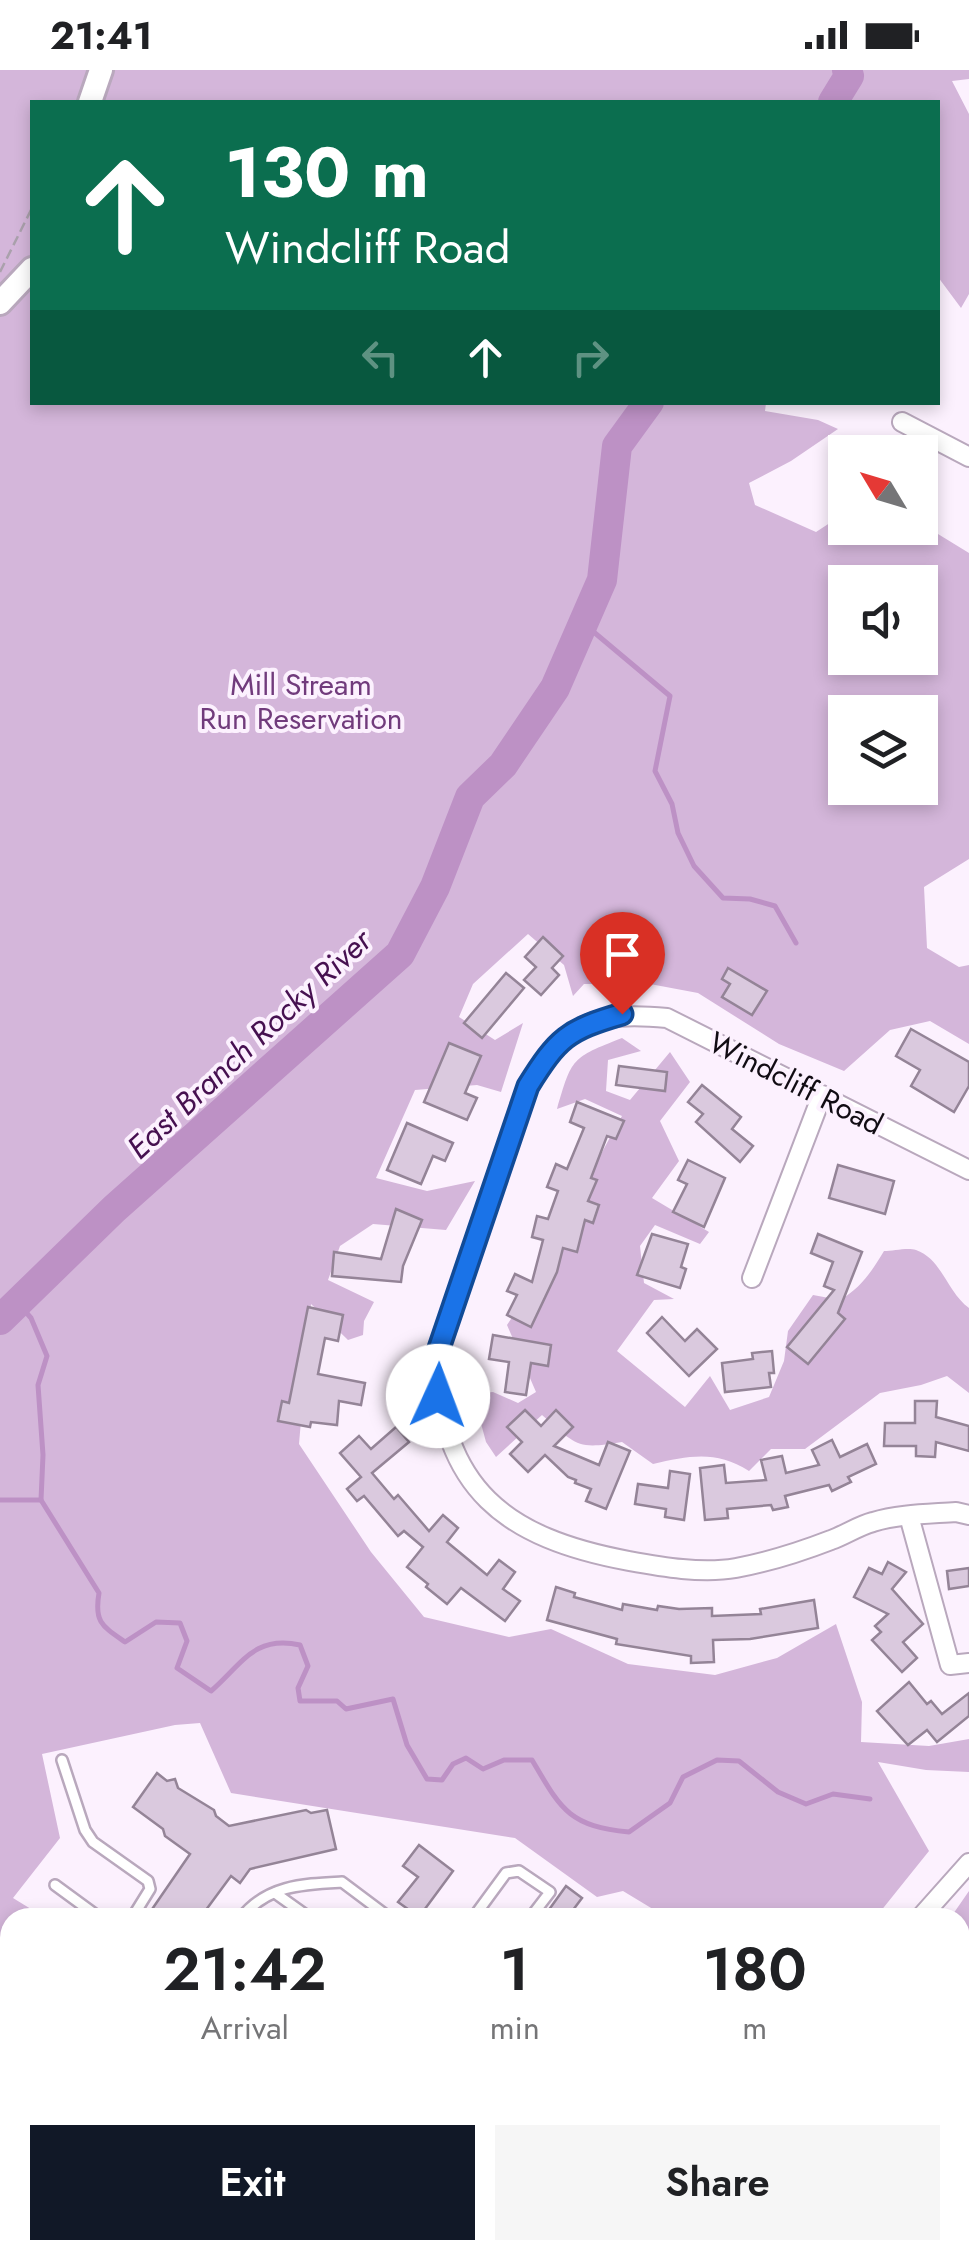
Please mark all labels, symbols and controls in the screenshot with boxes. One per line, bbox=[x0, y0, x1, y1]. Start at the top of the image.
text: 21:41 bbox=[50, 8, 152, 63]
text: 130 m bbox=[225, 122, 429, 223]
icon: ahead bbox=[60, 140, 190, 270]
text: Windcliff Road bbox=[225, 215, 510, 280]
icon: left bbox=[353, 330, 408, 385]
icon: ahead bbox=[458, 330, 513, 385]
icon: right bbox=[563, 330, 618, 385]
north arrow bbox=[828, 435, 938, 545]
map controls bbox=[828, 435, 938, 805]
button: sound bbox=[828, 565, 938, 675]
park label: Mill Stream Run Reservation bbox=[199, 663, 403, 740]
button: layers bbox=[828, 695, 938, 805]
pin bbox=[580, 912, 665, 1015]
water label: East Branch Rocky River bbox=[117, 917, 383, 1170]
icon: arrive bbox=[595, 927, 650, 982]
street label: Windcliff Road bbox=[701, 1021, 891, 1145]
position arrow bbox=[386, 1344, 490, 1448]
text: 21:42 bbox=[163, 1926, 327, 2013]
text: 1 bbox=[500, 1926, 529, 2013]
text: 180 bbox=[703, 1926, 807, 2013]
text: Arrival bbox=[201, 2005, 289, 2051]
text: min bbox=[490, 2005, 540, 2051]
text: m bbox=[742, 2005, 767, 2051]
button: Exit bbox=[30, 2125, 475, 2240]
button: Share bbox=[495, 2125, 940, 2240]

